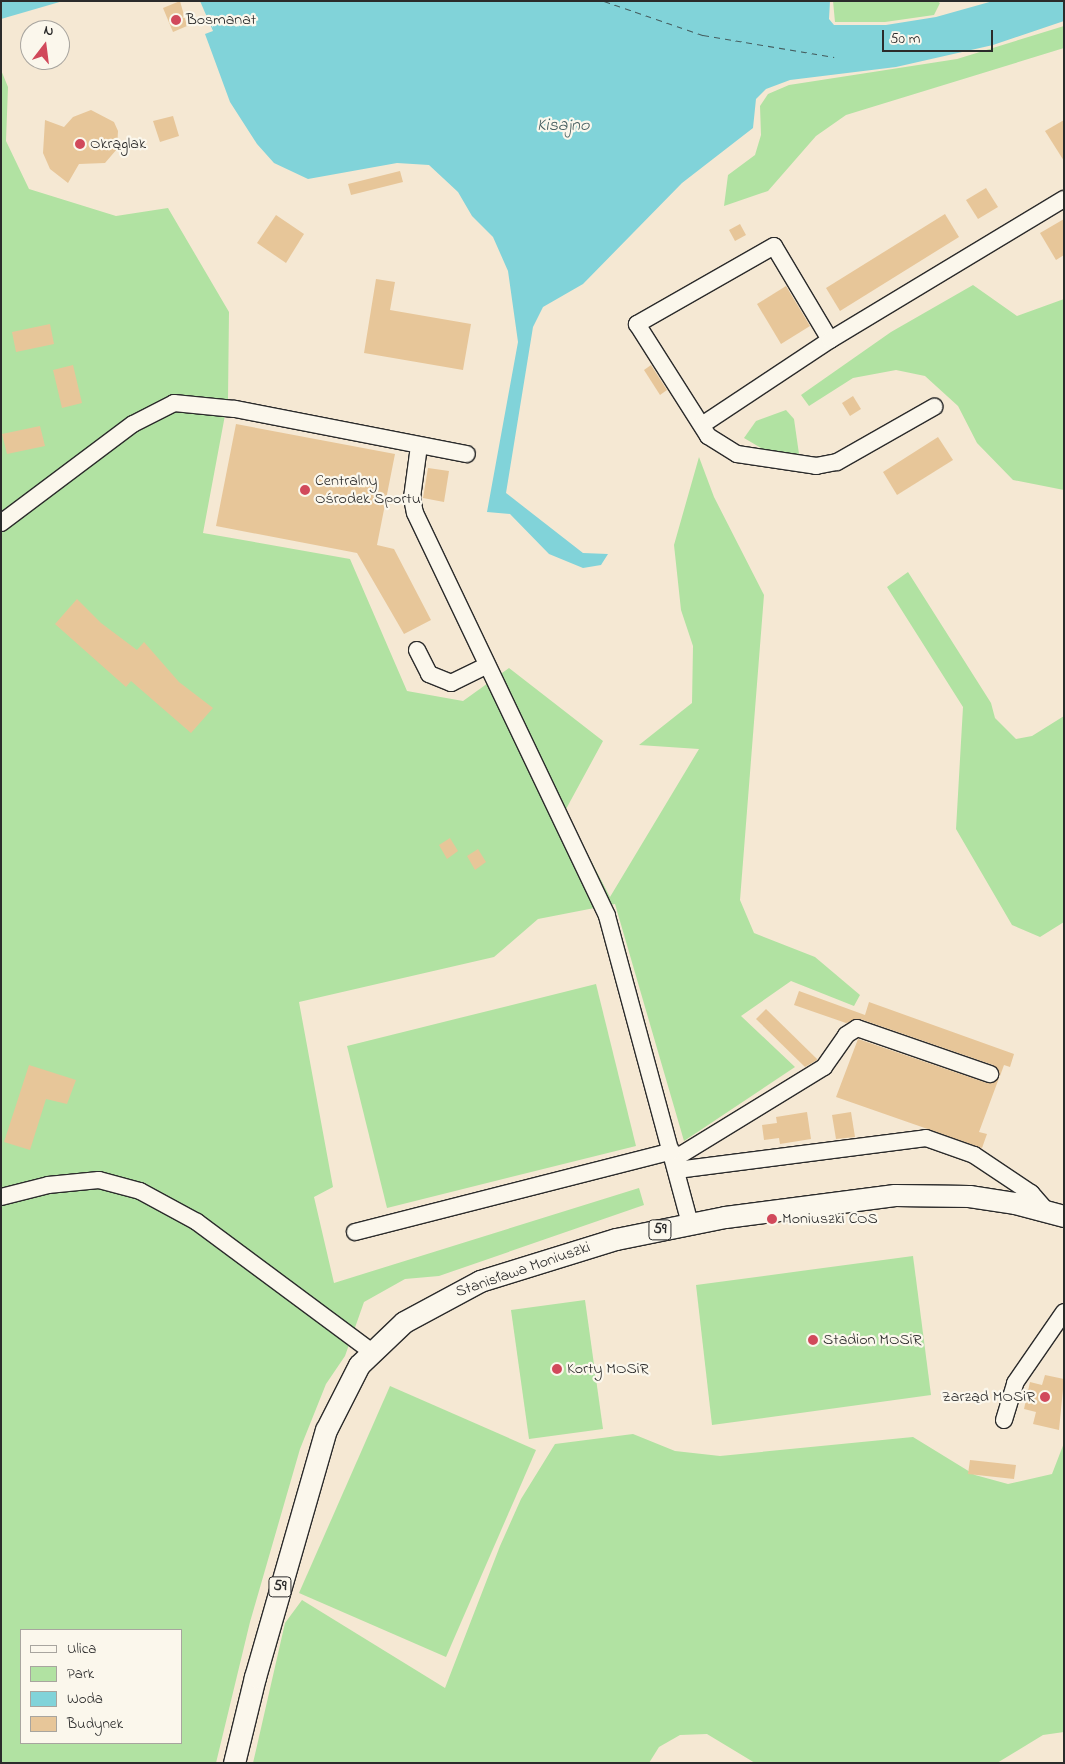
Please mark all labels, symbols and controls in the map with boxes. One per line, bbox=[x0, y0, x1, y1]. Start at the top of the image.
place label: Bosmanat bbox=[186, 10, 256, 30]
marker: Bosmanat bbox=[170, 14, 182, 26]
north arrow bbox=[20, 20, 70, 70]
text: N bbox=[41, 20, 56, 42]
scale bar bbox=[885, 20, 996, 52]
text: 50 m bbox=[890, 28, 920, 50]
water label: Kisajno bbox=[537, 115, 589, 137]
place label: Okrąglak bbox=[90, 134, 146, 154]
marker: Okrąglak bbox=[74, 138, 86, 150]
place label: Centralny Ośrodek Sportu bbox=[315, 471, 421, 509]
marker: Centralny Ośrodek Sportu bbox=[299, 484, 311, 496]
place label: Moniuszki COS bbox=[782, 1209, 878, 1229]
marker: Moniuszki COS bbox=[766, 1213, 778, 1225]
road number: 59 bbox=[648, 1218, 672, 1242]
street label: Stanisława Moniuszki bbox=[453, 1238, 593, 1302]
place label: Stadion MOSiR bbox=[823, 1330, 922, 1350]
marker: Stadion MOSiR bbox=[807, 1334, 819, 1346]
place label: Korty MOSiR bbox=[567, 1359, 649, 1379]
marker: Korty MOSiR bbox=[551, 1363, 563, 1375]
place label: Zarząd MOSiR bbox=[942, 1387, 1035, 1407]
marker: Zarząd MOSiR bbox=[1039, 1391, 1051, 1403]
road number: 59 bbox=[268, 1574, 292, 1600]
legend bbox=[20, 1629, 182, 1744]
text: Ulica bbox=[67, 1638, 96, 1660]
text: Park bbox=[67, 1663, 94, 1685]
text: Woda bbox=[67, 1688, 103, 1710]
text: Budynek bbox=[67, 1713, 123, 1735]

